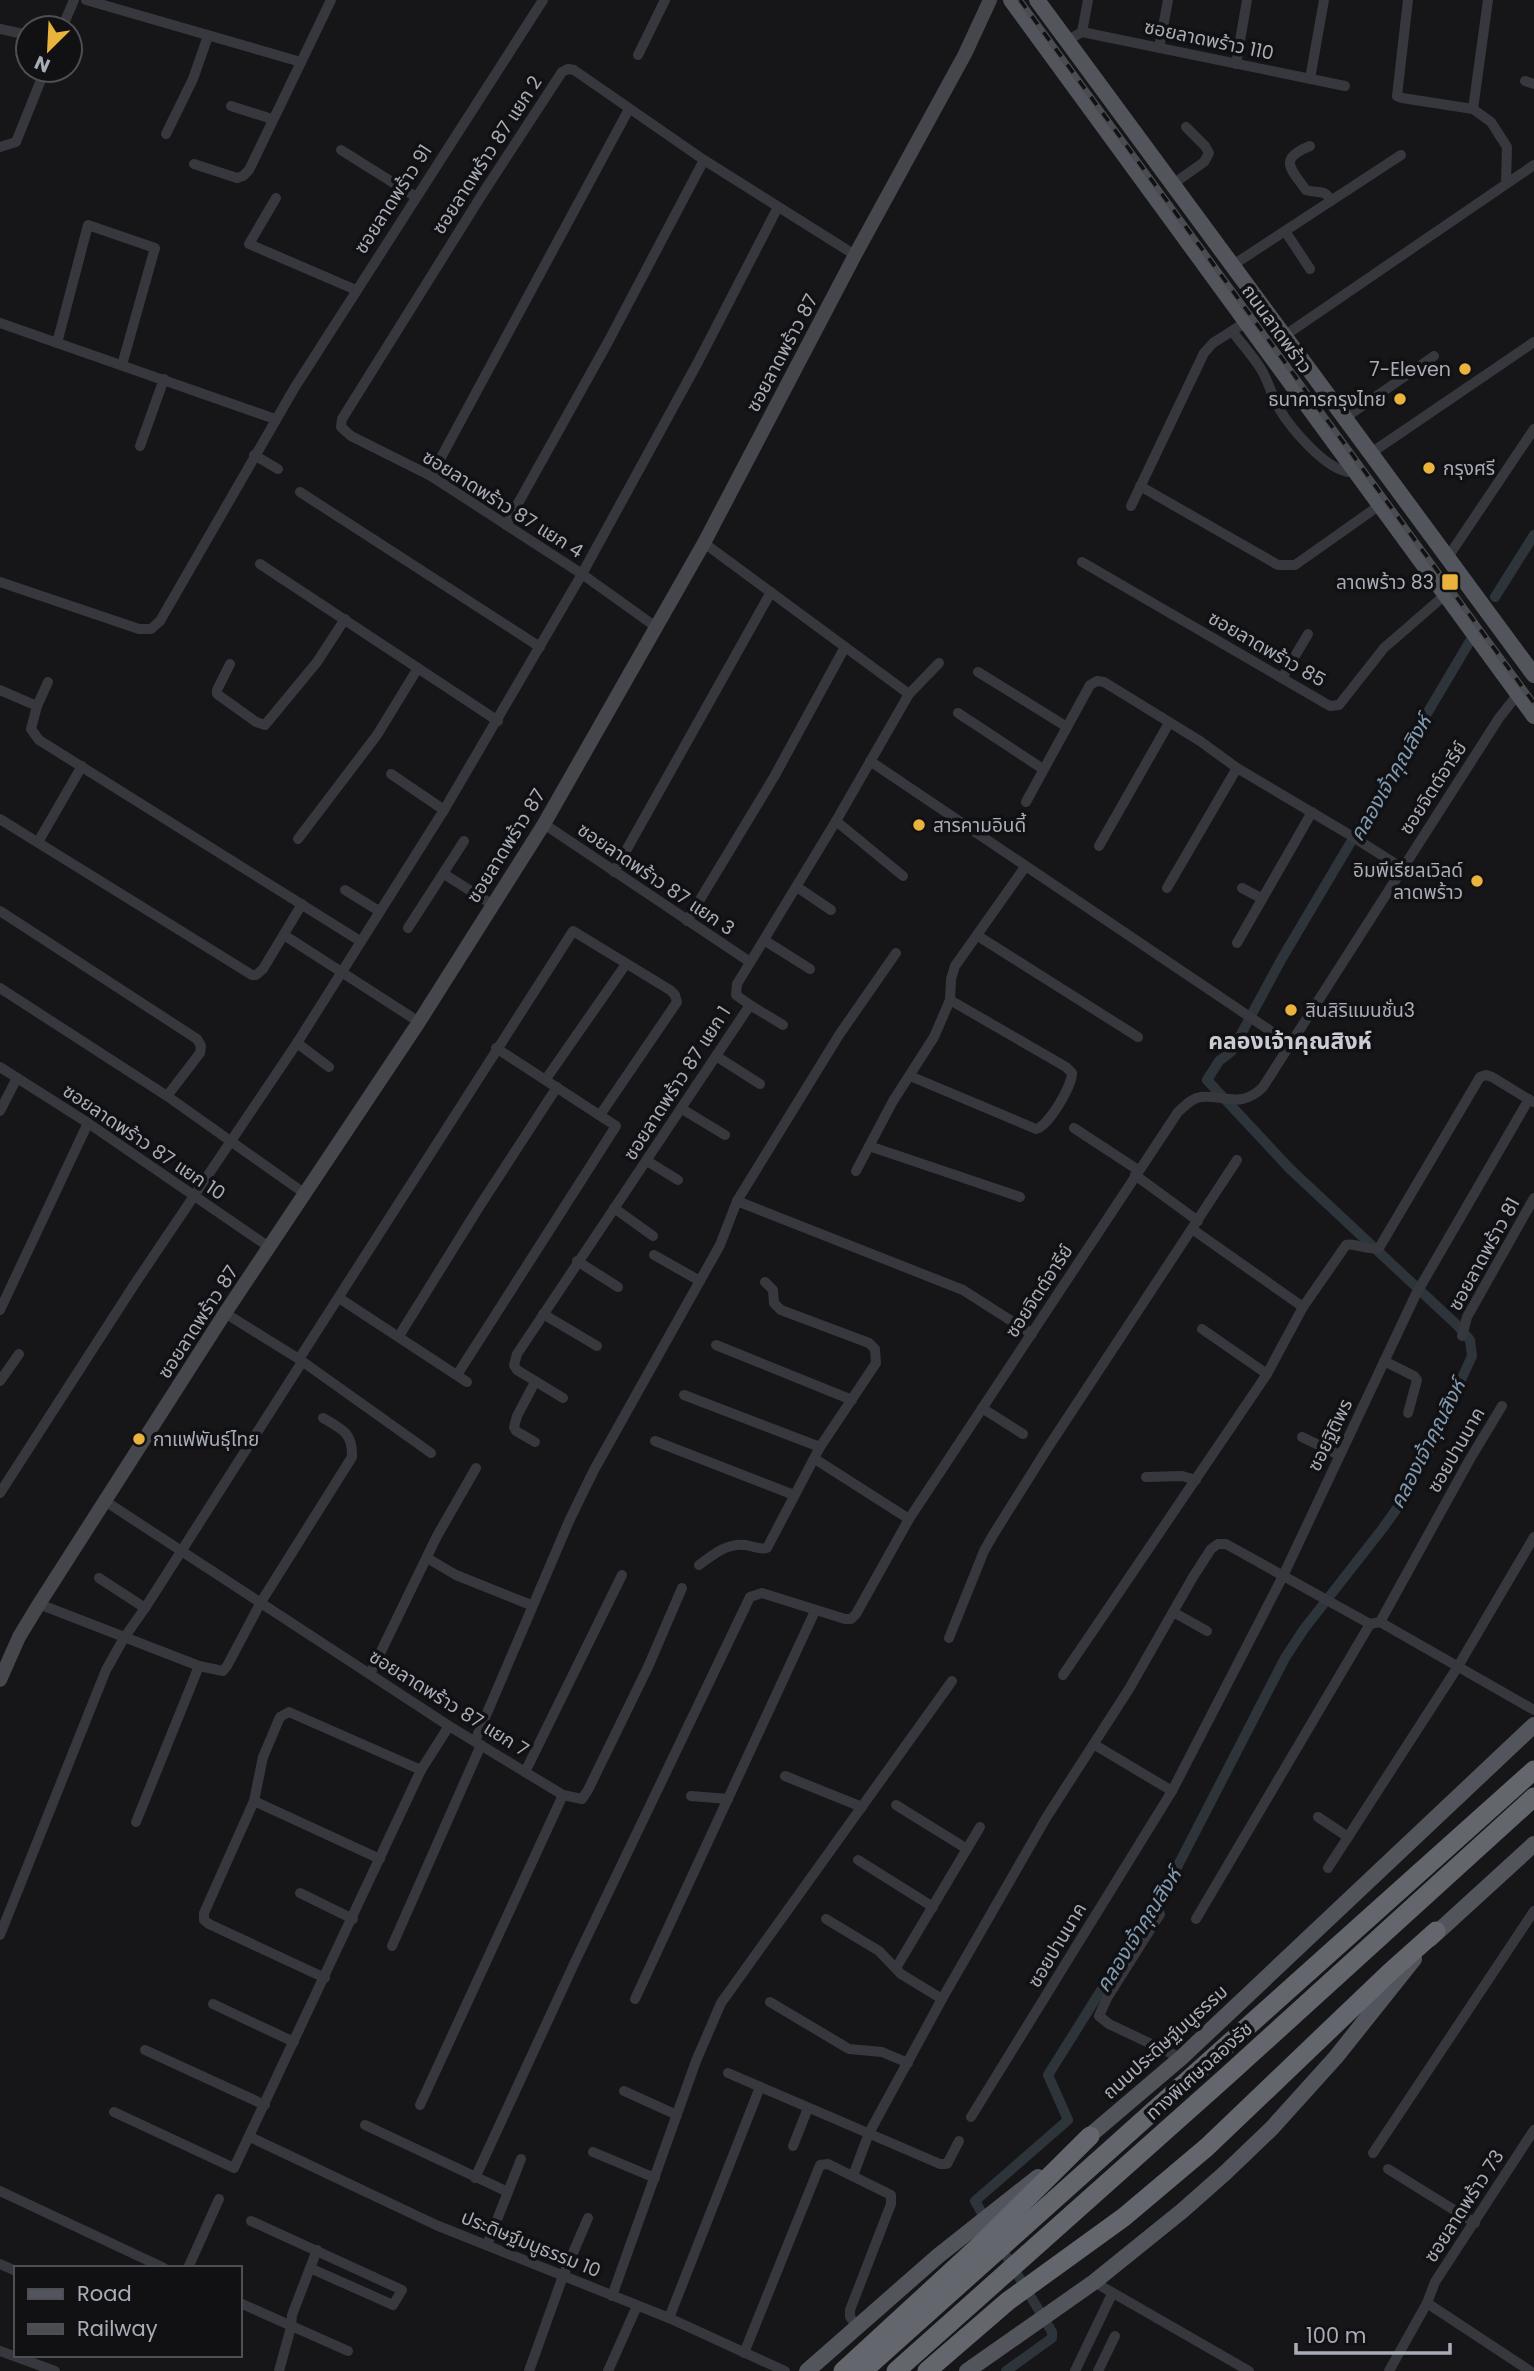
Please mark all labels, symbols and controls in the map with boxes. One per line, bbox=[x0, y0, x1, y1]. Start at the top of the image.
street label: ซอยลาดพร้าว 110 bbox=[1142, 13, 1276, 67]
north arrow bbox=[14, 14, 84, 84]
text: N bbox=[30, 49, 54, 79]
street label: ซอยลาดพร้าว 87 แยก 2 bbox=[426, 70, 548, 240]
street label: ซอยลาดพร้าว 91 bbox=[347, 139, 439, 259]
street label: ถนนลาดพร้าว bbox=[1235, 279, 1319, 379]
street label: ซอยลาดพร้าว 87 bbox=[740, 289, 824, 417]
place label: 7-Eleven bbox=[1369, 356, 1451, 383]
marker: 7-Eleven bbox=[1457, 361, 1473, 377]
place label: ธนาคารกรุงไทย bbox=[1268, 386, 1386, 413]
marker: ธนาคารกรุงไทย bbox=[1392, 391, 1408, 407]
street label: ซอยลาดพร้าว 87 แยก 4 bbox=[417, 444, 589, 564]
place label: กรุงศรี bbox=[1443, 455, 1495, 482]
marker: กรุงศรี bbox=[1421, 460, 1437, 476]
place label: ลาดพร้าว 83 bbox=[1336, 569, 1434, 596]
marker: ลาดพร้าว 83 bbox=[1440, 572, 1460, 592]
street label: ซอยลาดพร้าว 85 bbox=[1203, 604, 1331, 694]
water label: คลองเจ้าคุณสิงห์ bbox=[1342, 706, 1440, 846]
street label: ซอยจิตต์อารีย์ bbox=[1393, 736, 1473, 840]
street label: ซอยลาดพร้าว 87 bbox=[460, 784, 552, 908]
place label: สารคามอินดี้ bbox=[933, 812, 1026, 839]
street label: ซอยลาดพร้าว 87 แยก 3 bbox=[572, 816, 740, 942]
marker: สารคามอินดี้ bbox=[911, 817, 927, 833]
place label: อิมพีเรียลเวิลด์ ลาดพร้าว bbox=[1353, 857, 1463, 906]
marker: อิมพีเรียลเวิลด์ ลาดพร้าว bbox=[1469, 873, 1485, 889]
place label: สินสิริแมนชั่น3 bbox=[1305, 997, 1415, 1024]
street label: ซอยลาดพร้าว 87 แยก 1 bbox=[617, 1001, 737, 1165]
marker: สินสิริแมนชั่น3 bbox=[1283, 1002, 1299, 1018]
district label: คลองเจ้าคุณสิงห์ bbox=[1208, 1025, 1372, 1057]
street label: ซอยลาดพร้าว 87 แยก 10 bbox=[57, 1077, 231, 1207]
street label: ซอยลาดพร้าว 81 bbox=[1442, 1192, 1526, 1316]
street label: ซอยจิตต์อารีย์ bbox=[999, 1239, 1079, 1343]
street label: ซอยลาดพร้าว 87 bbox=[151, 1260, 245, 1384]
water label: คลองเจ้าคุณสิงห์ bbox=[1382, 1371, 1474, 1513]
street label: ซอยฐิติพร bbox=[1301, 1394, 1359, 1476]
street label: ซอยปานนาค bbox=[1421, 1402, 1491, 1498]
place label: กาแฟพันธ์ุไทย bbox=[153, 1426, 259, 1453]
marker: กาแฟพันธ์ุไทย bbox=[131, 1431, 147, 1447]
street label: ซอยลาดพร้าว 87 แยก 7 bbox=[364, 1643, 534, 1763]
water label: คลองเจ้าคุณสิงห์ bbox=[1088, 1859, 1190, 1998]
street label: ซอยปานนาค bbox=[1021, 1897, 1093, 1993]
street label: ถนนประดิษฐ์มนูธรรม bbox=[1096, 1978, 1234, 2106]
street label: ทางพิเศษฉลองรัช bbox=[1140, 2016, 1258, 2126]
street label: ซอยลาดพร้าว 73 bbox=[1417, 2144, 1511, 2268]
street label: ประดิษฐ์มนูธรรม 10 bbox=[457, 2204, 605, 2284]
legend bbox=[14, 2266, 242, 2357]
text: Road bbox=[77, 2279, 132, 2308]
scale bar bbox=[1296, 2312, 1450, 2356]
text: Railway bbox=[77, 2314, 158, 2343]
text: 100 m bbox=[1306, 2321, 1366, 2350]

